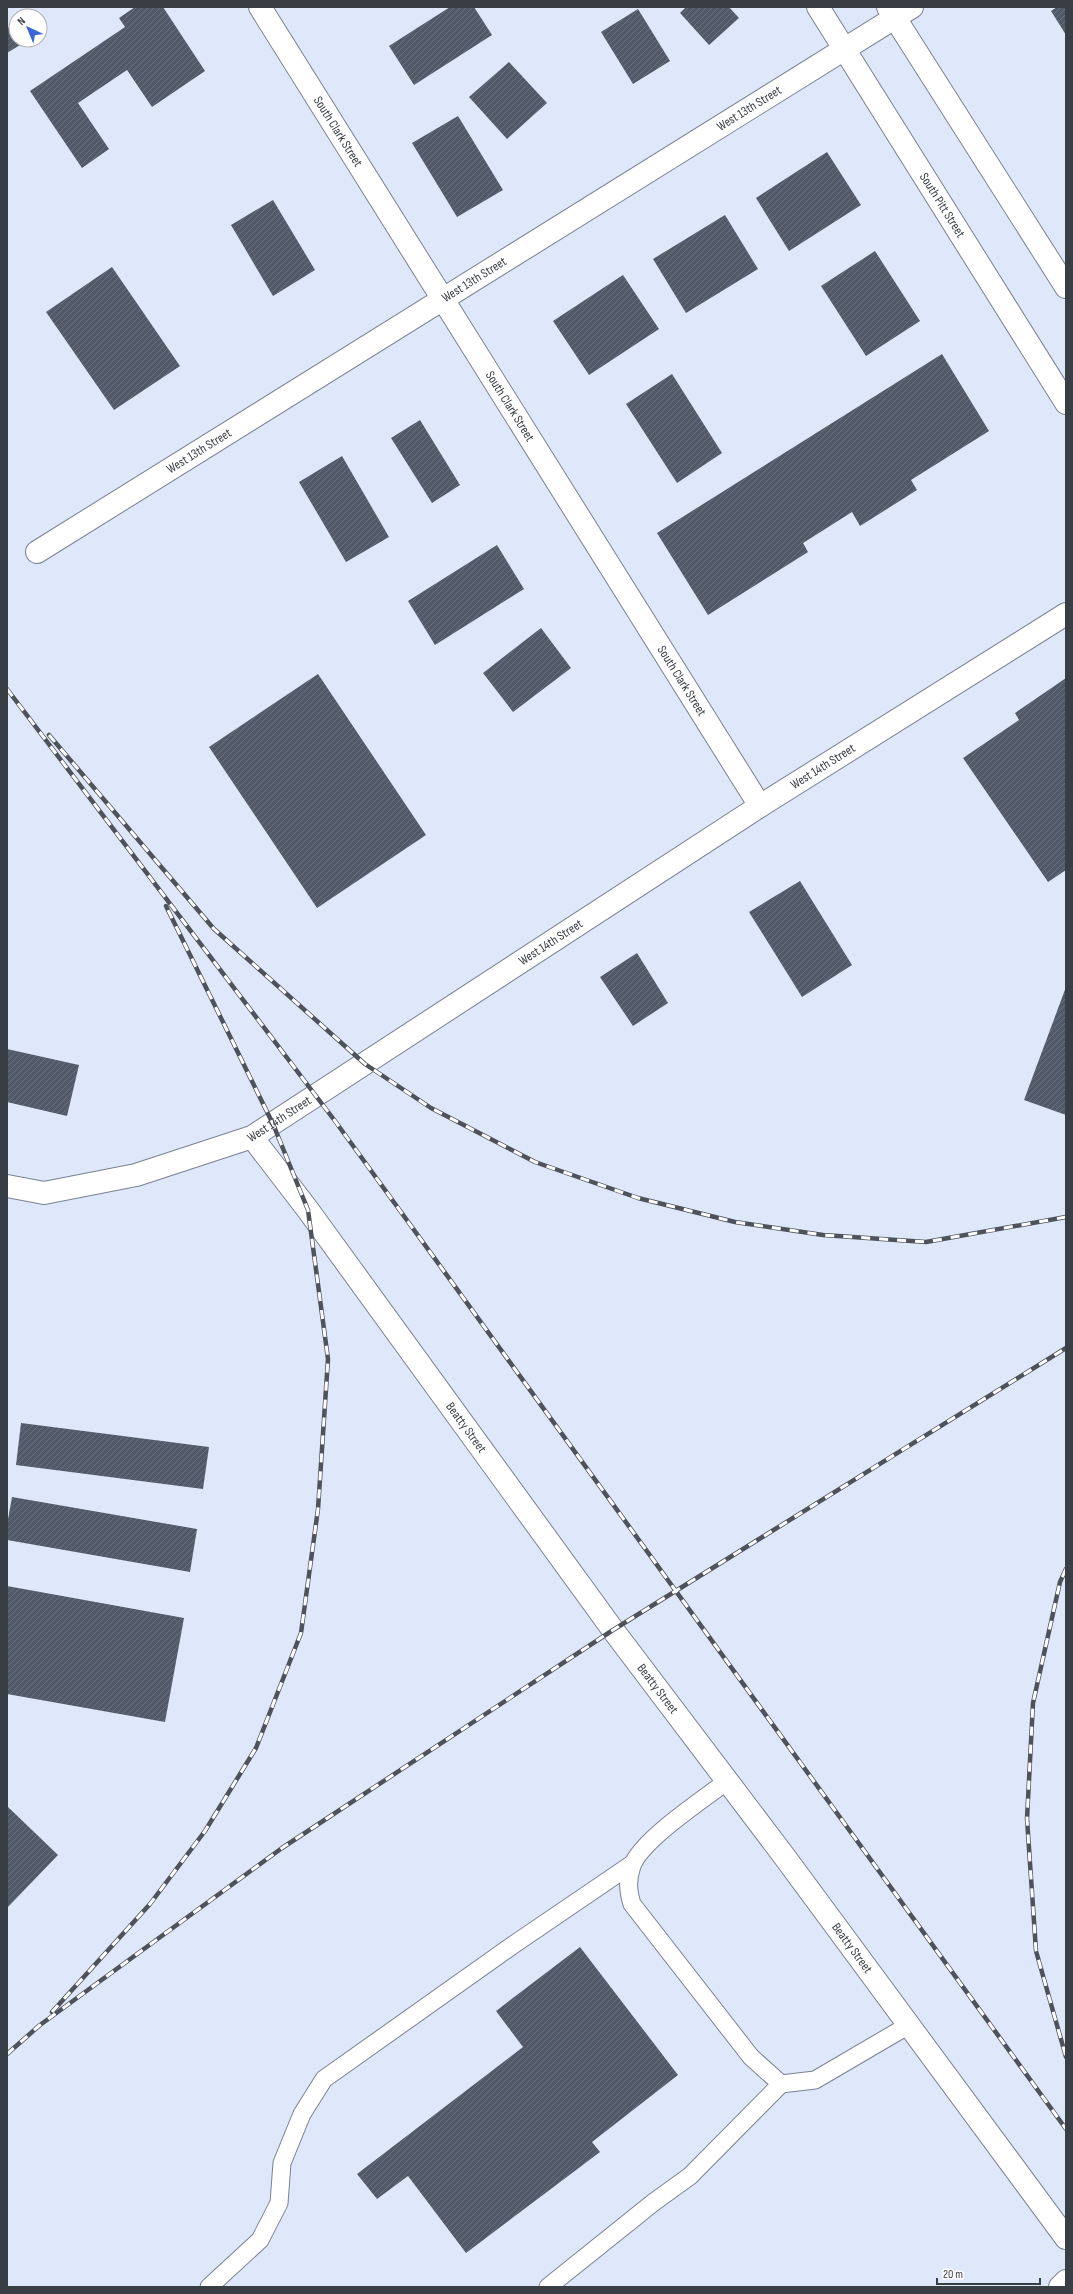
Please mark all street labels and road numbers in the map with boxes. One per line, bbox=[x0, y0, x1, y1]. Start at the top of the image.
street label: West 13th Street bbox=[714, 82, 785, 135]
street label: South Clark Street bbox=[310, 93, 366, 170]
street label: South Pitt Street bbox=[916, 170, 968, 241]
street label: West 13th Street bbox=[439, 254, 510, 306]
street label: South Clark Street bbox=[482, 368, 538, 444]
street label: West 13th Street bbox=[164, 425, 234, 477]
street label: South Clark Street bbox=[654, 643, 710, 719]
street label: West 14th Street bbox=[788, 740, 858, 793]
street label: West 14th Street bbox=[516, 916, 586, 969]
street label: West 14th Street bbox=[244, 1093, 314, 1146]
street label: Beatty Street bbox=[442, 1399, 490, 1456]
street label: Beatty Street bbox=[634, 1661, 682, 1717]
street label: Beatty Street bbox=[828, 1920, 876, 1976]

